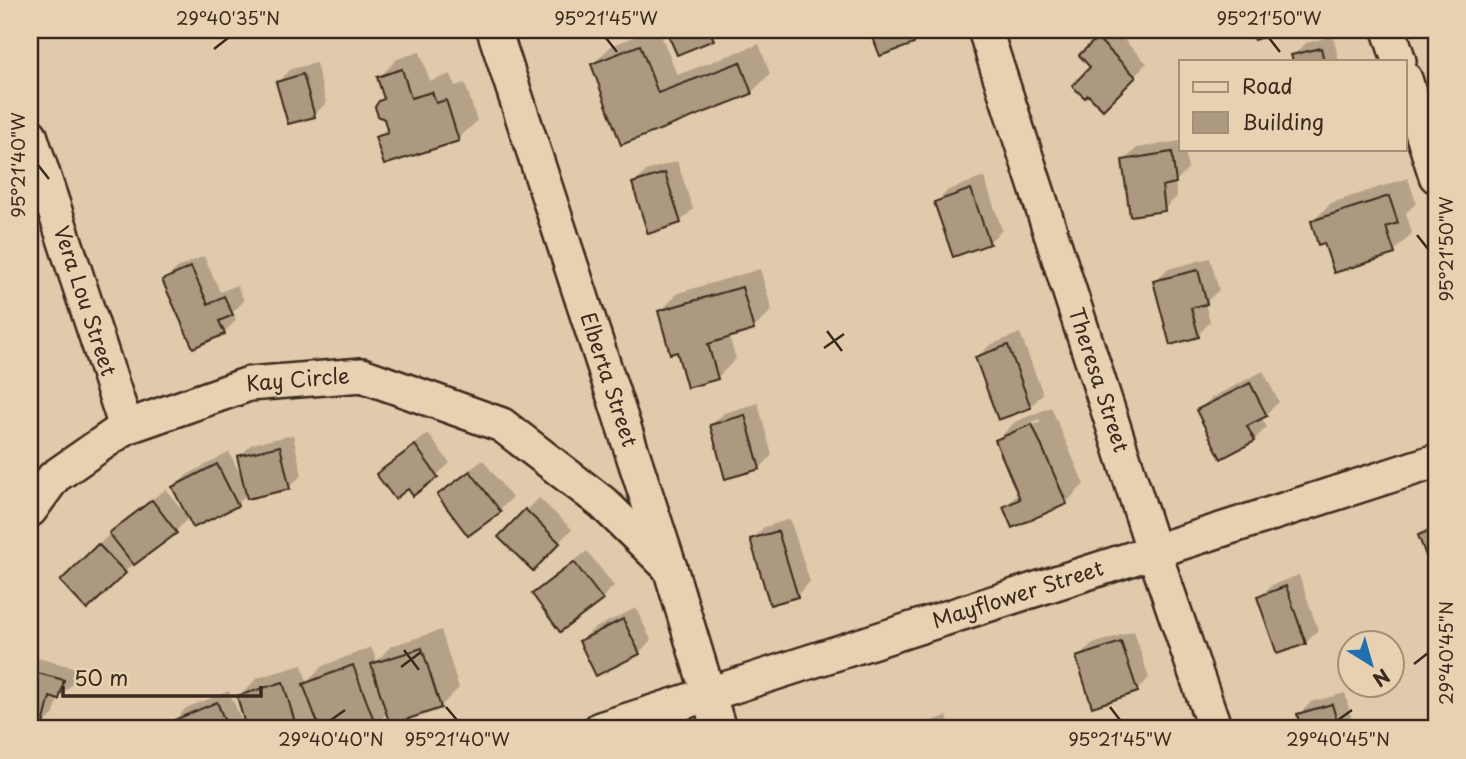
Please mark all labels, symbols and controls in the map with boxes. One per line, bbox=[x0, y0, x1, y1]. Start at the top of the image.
text: 29°40'35"N bbox=[176, 4, 280, 31]
text: 95°21'45"W bbox=[554, 4, 658, 31]
text: 95°21'50"W bbox=[1217, 4, 1322, 31]
legend bbox=[1179, 60, 1406, 150]
text: Road bbox=[1242, 69, 1293, 101]
text: Building bbox=[1242, 105, 1324, 137]
text: 95°21'40"W bbox=[4, 112, 31, 218]
text: 95°21'50"W bbox=[1432, 196, 1459, 301]
street label: Vera Lou Street bbox=[47, 221, 126, 380]
street label: Theresa Street bbox=[1062, 303, 1139, 456]
street label: Elberta Street bbox=[573, 308, 647, 451]
street label: Kay Circle bbox=[245, 358, 351, 398]
street label: Mayflower Street bbox=[928, 551, 1107, 636]
text: 29°40'45"N bbox=[1432, 601, 1459, 705]
north arrow bbox=[1336, 630, 1406, 700]
scale bar bbox=[63, 654, 261, 698]
text: 50 m bbox=[74, 661, 128, 693]
text: N bbox=[1367, 663, 1396, 694]
text: 29°40'40"N bbox=[278, 725, 384, 752]
text: 95°21'40"W bbox=[404, 725, 510, 752]
text: 95°21'45"W bbox=[1068, 725, 1172, 752]
text: 29°40'45"N bbox=[1286, 725, 1390, 752]

